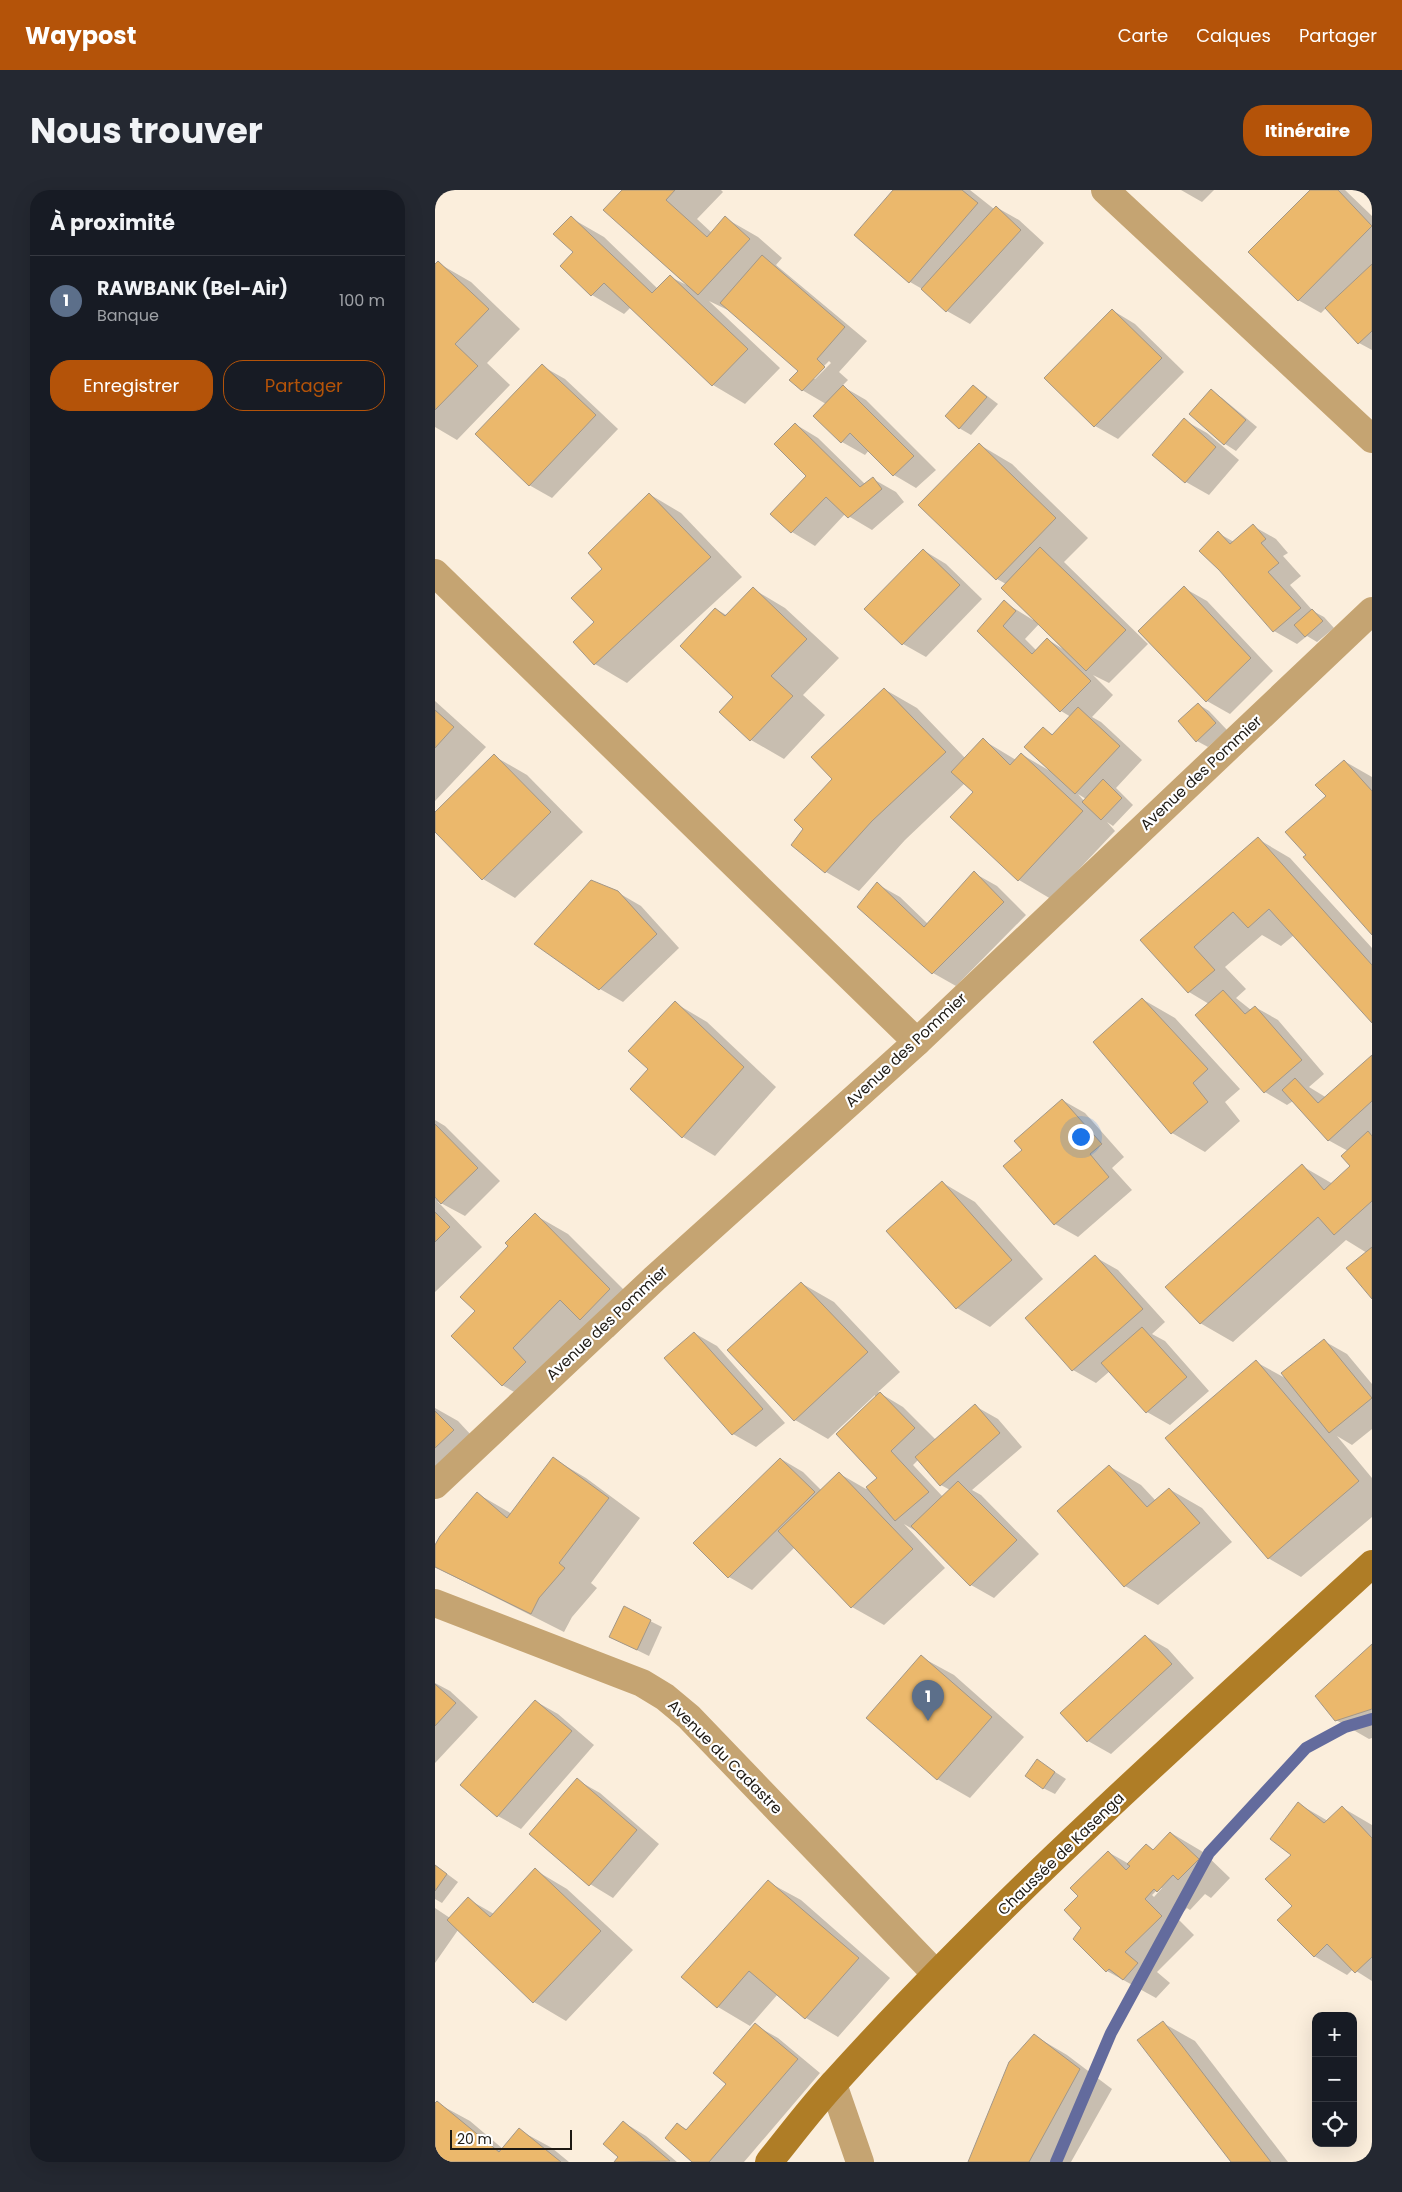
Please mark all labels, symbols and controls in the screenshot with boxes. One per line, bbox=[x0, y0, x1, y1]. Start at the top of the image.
text: Waypost bbox=[25, 19, 136, 52]
text: Carte bbox=[1118, 23, 1168, 48]
text: Calques bbox=[1196, 23, 1271, 48]
text: Partager bbox=[1299, 23, 1377, 48]
button: Itinéraire bbox=[1243, 105, 1372, 156]
text: Nous trouver bbox=[30, 106, 263, 155]
text: À proximité bbox=[50, 208, 175, 237]
text: RAWBANK (Bel-Air) bbox=[97, 275, 288, 302]
text: 1 bbox=[63, 289, 69, 312]
text: 100 m bbox=[339, 289, 385, 312]
text: Banque bbox=[97, 304, 159, 327]
button: Enregistrer bbox=[50, 360, 213, 411]
button: Partager bbox=[223, 360, 385, 411]
street label: Avenue des Pommier bbox=[1135, 710, 1266, 835]
street label: Avenue des Pommier bbox=[840, 987, 971, 1112]
your location bbox=[1068, 1124, 1094, 1150]
street label: Avenue des Pommier bbox=[541, 1260, 672, 1385]
pin: 1 bbox=[912, 1680, 944, 1721]
street label: Avenue du Cadastre bbox=[663, 1695, 787, 1819]
street label: Chaussée de Kasenga bbox=[993, 1787, 1129, 1920]
map controls bbox=[1312, 2012, 1357, 2147]
button: + bbox=[1312, 2012, 1357, 2057]
button: − bbox=[1312, 2057, 1357, 2102]
button: locate bbox=[1312, 2102, 1357, 2147]
scale bar bbox=[450, 2127, 573, 2150]
text: 20 m bbox=[457, 2129, 492, 2149]

